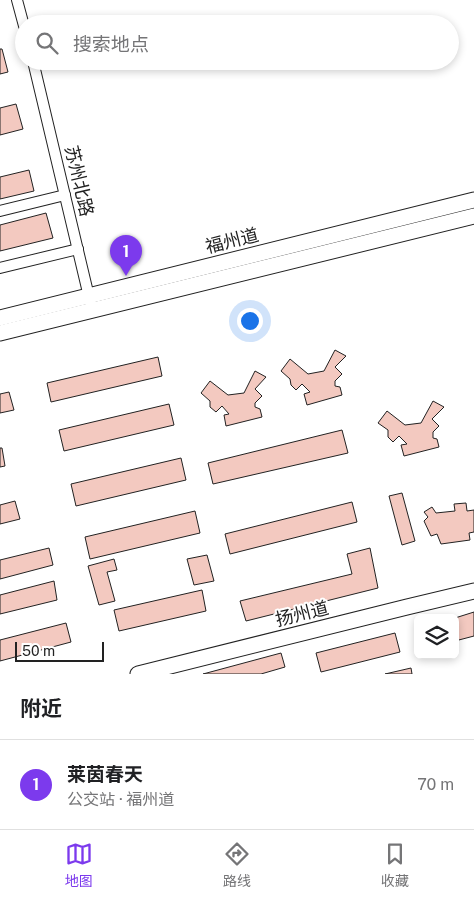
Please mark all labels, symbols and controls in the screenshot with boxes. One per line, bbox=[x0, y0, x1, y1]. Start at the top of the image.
search box bbox=[15, 15, 459, 70]
icon: search bbox=[33, 29, 61, 57]
text: 搜索地点 bbox=[73, 33, 149, 55]
street label: 苏州北路 bbox=[61, 143, 98, 218]
street label: 福州道 bbox=[203, 224, 261, 257]
pin: 1 bbox=[110, 235, 142, 276]
your location bbox=[237, 308, 263, 334]
street label: 扬州道 bbox=[273, 597, 331, 630]
map controls bbox=[414, 614, 459, 659]
button: layers bbox=[414, 614, 459, 659]
scale bar bbox=[15, 639, 104, 662]
text: 50 m bbox=[22, 643, 55, 659]
text: 附近 bbox=[20, 696, 62, 721]
text: 莱茵春天 bbox=[67, 763, 143, 785]
text: 1 bbox=[33, 775, 39, 794]
text: 70 m bbox=[417, 775, 454, 794]
text: 公交站 · 福州道 bbox=[67, 790, 174, 809]
tab: 地图 bbox=[65, 840, 93, 890]
tab: 路线 bbox=[223, 840, 251, 890]
tab: 收藏 bbox=[381, 840, 409, 890]

